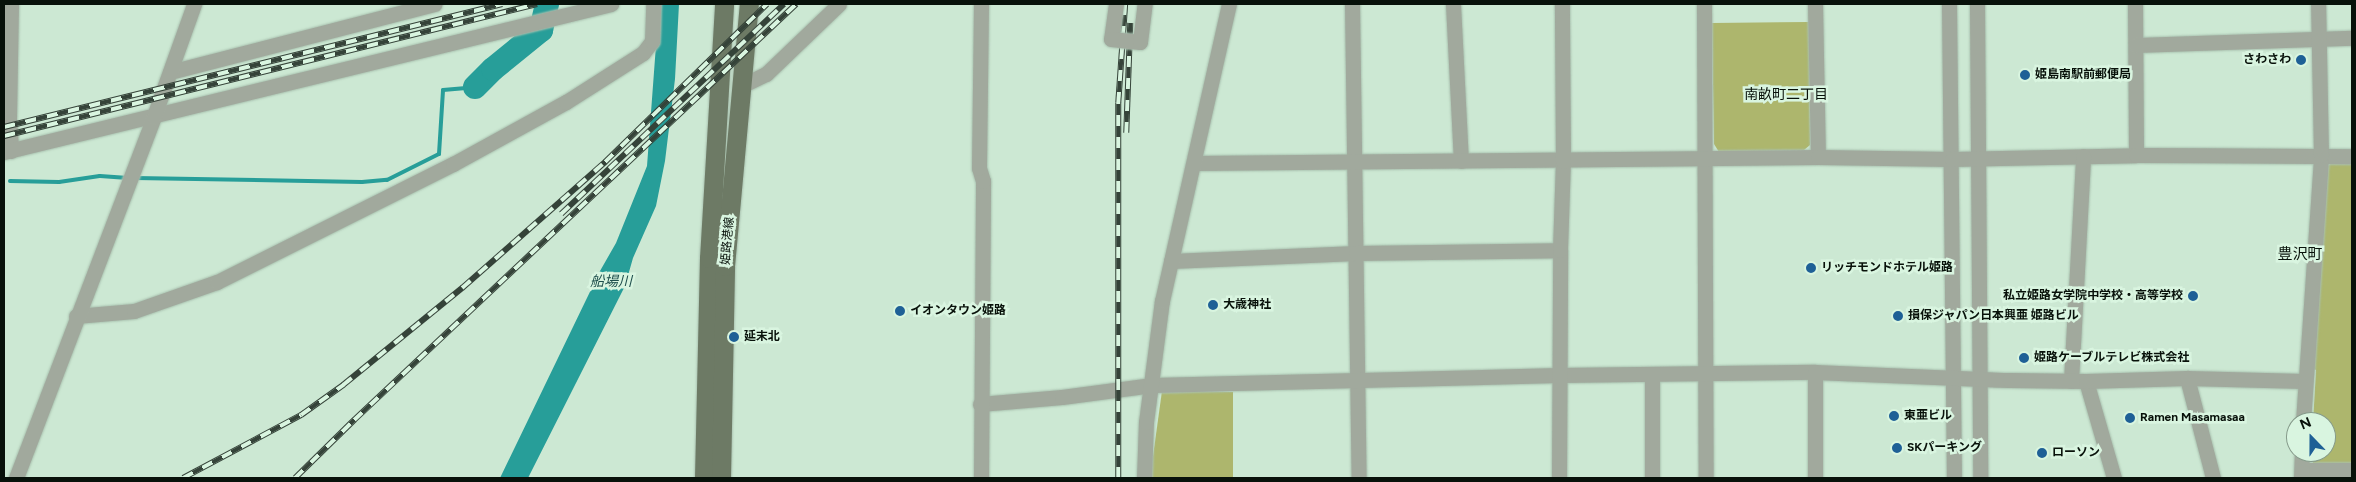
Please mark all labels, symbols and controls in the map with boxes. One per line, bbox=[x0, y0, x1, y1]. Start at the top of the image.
place label: さわさわ bbox=[2243, 53, 2291, 67]
marker: さわさわ bbox=[2295, 54, 2307, 66]
place label: 姫島南駅前郵便局 bbox=[2035, 68, 2131, 82]
marker: 姫島南駅前郵便局 bbox=[2019, 69, 2031, 81]
district label: 南畝町二丁目 bbox=[1744, 87, 1828, 103]
street label: 姫路港線 bbox=[719, 216, 737, 266]
district label: 豊沢町 bbox=[2278, 246, 2322, 264]
place label: リッチモンドホテル姫路 bbox=[1821, 261, 1953, 275]
marker: リッチモンドホテル姫路 bbox=[1805, 262, 1817, 274]
water label: 船場川 bbox=[590, 274, 632, 290]
place label: 私立姫路女学院中学校・高等学校 bbox=[2003, 289, 2183, 303]
marker: 私立姫路女学院中学校・高等学校 bbox=[2187, 290, 2199, 302]
place label: 大歳神社 bbox=[1223, 298, 1271, 312]
marker: 大歳神社 bbox=[1207, 299, 1219, 311]
place label: イオンタウン姫路 bbox=[910, 304, 1006, 318]
marker: イオンタウン姫路 bbox=[894, 305, 906, 317]
place label: 損保ジャパン日本興亜 姫路ビル bbox=[1908, 309, 2079, 323]
marker: 損保ジャパン日本興亜 姫路ビル bbox=[1892, 310, 1904, 322]
place label: 延末北 bbox=[744, 330, 780, 344]
marker: 延末北 bbox=[728, 331, 740, 343]
place label: 姫路ケーブルテレビ株式会社 bbox=[2034, 351, 2190, 365]
marker: 姫路ケーブルテレビ株式会社 bbox=[2018, 352, 2030, 364]
place label: 東亜ビル bbox=[1904, 409, 1952, 423]
marker: 東亜ビル bbox=[1888, 410, 1900, 422]
place label: Ramen Masamasaa bbox=[2140, 411, 2245, 425]
marker: Ramen Masamasaa bbox=[2124, 412, 2136, 424]
north arrow bbox=[2286, 412, 2336, 462]
text: N bbox=[2297, 414, 2314, 433]
place label: SKパーキング bbox=[1907, 441, 1982, 455]
marker: SKパーキング bbox=[1891, 442, 1903, 454]
place label: ローソン bbox=[2052, 446, 2100, 460]
marker: ローソン bbox=[2036, 447, 2048, 459]

